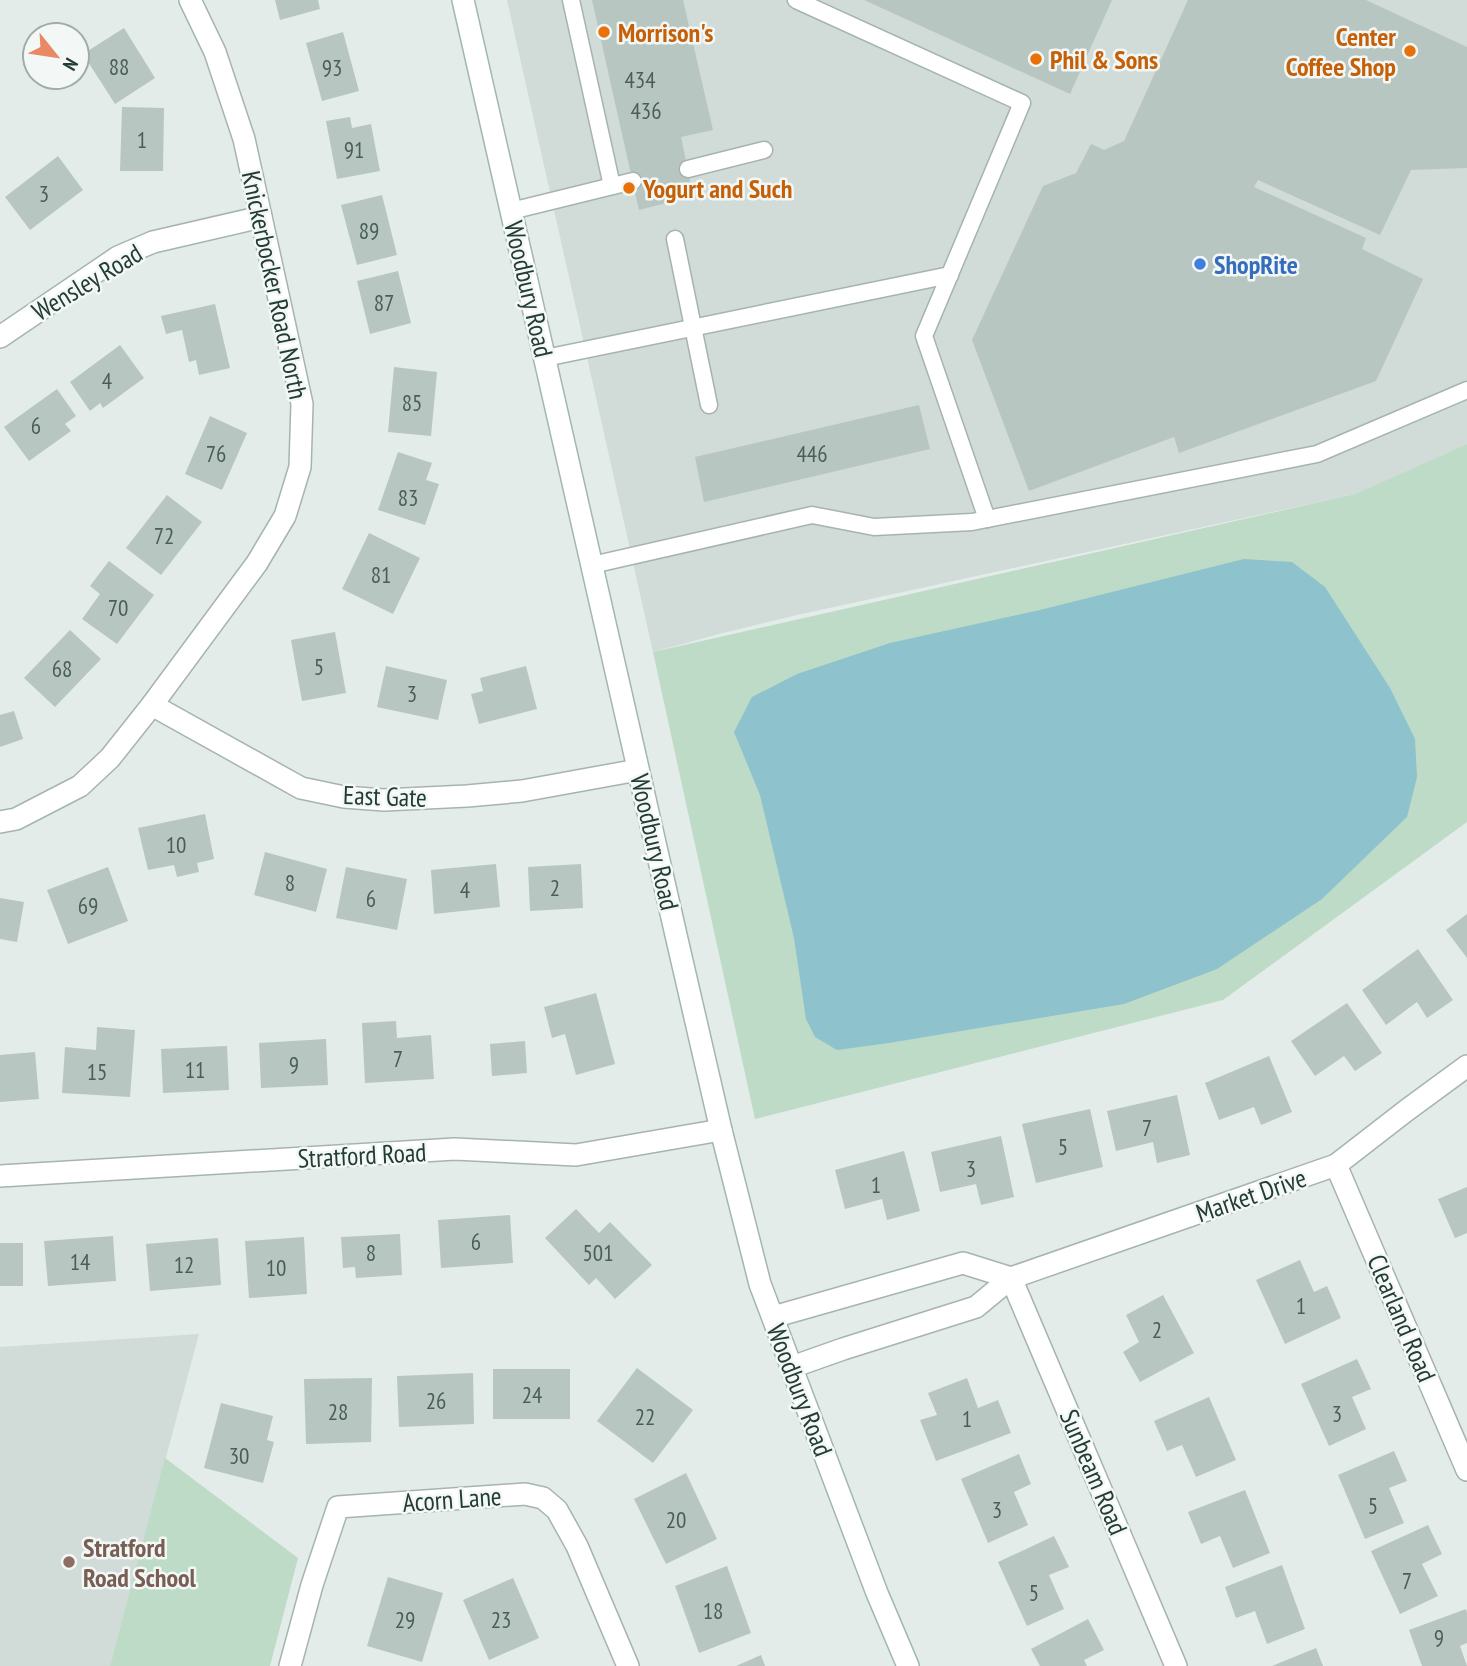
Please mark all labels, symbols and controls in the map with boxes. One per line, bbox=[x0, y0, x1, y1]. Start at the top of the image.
place label: Morrison's bbox=[618, 16, 713, 49]
place label: Center Coffee Shop bbox=[1286, 20, 1396, 83]
north arrow bbox=[21, 21, 91, 91]
marker: Morrison's bbox=[596, 24, 612, 40]
place label: Phil & Sons bbox=[1050, 43, 1158, 76]
marker: Center Coffee Shop bbox=[1402, 43, 1418, 59]
marker: Phil & Sons bbox=[1028, 51, 1044, 67]
house number: 88 bbox=[109, 52, 129, 81]
house number: 93 bbox=[322, 53, 342, 82]
text: N bbox=[58, 54, 84, 75]
house number: 434 bbox=[624, 65, 656, 94]
house number: 436 bbox=[630, 96, 662, 125]
house number: 1 bbox=[137, 125, 147, 154]
house number: 91 bbox=[344, 135, 364, 164]
street label: Knickerbocker Road North bbox=[235, 168, 315, 402]
place label: Yogurt and Such bbox=[642, 172, 792, 205]
house number: 3 bbox=[39, 179, 49, 208]
marker: Yogurt and Such bbox=[621, 180, 637, 196]
house number: 89 bbox=[359, 216, 379, 245]
street label: Woodbury Road bbox=[497, 218, 561, 360]
street label: Wensley Road bbox=[26, 236, 148, 328]
place label: ShopRite bbox=[1214, 248, 1298, 281]
marker: ShopRite bbox=[1192, 256, 1208, 272]
house number: 87 bbox=[374, 288, 394, 317]
house number: 4 bbox=[102, 366, 112, 395]
house number: 85 bbox=[402, 388, 422, 417]
house number: 6 bbox=[31, 411, 41, 440]
house number: 76 bbox=[206, 439, 226, 468]
house number: 446 bbox=[796, 439, 828, 468]
house number: 83 bbox=[398, 483, 418, 512]
house number: 72 bbox=[154, 521, 174, 550]
house number: 81 bbox=[371, 560, 391, 589]
house number: 70 bbox=[108, 593, 128, 622]
house number: 5 bbox=[314, 652, 324, 681]
house number: 68 bbox=[52, 654, 72, 683]
house number: 3 bbox=[407, 679, 417, 708]
street label: Woodbury Road bbox=[623, 771, 687, 913]
street label: East Gate bbox=[343, 778, 427, 814]
house number: 10 bbox=[166, 830, 186, 859]
house number: 8 bbox=[285, 868, 295, 897]
house number: 2 bbox=[550, 873, 560, 902]
house number: 4 bbox=[460, 875, 470, 904]
house number: 6 bbox=[366, 884, 376, 913]
house number: 69 bbox=[78, 891, 98, 920]
house number: 7 bbox=[393, 1044, 403, 1073]
house number: 9 bbox=[289, 1050, 299, 1079]
house number: 11 bbox=[185, 1055, 205, 1084]
house number: 15 bbox=[87, 1057, 107, 1086]
house number: 7 bbox=[1142, 1113, 1152, 1142]
house number: 5 bbox=[1058, 1132, 1068, 1161]
street label: Stratford Road bbox=[297, 1135, 427, 1175]
house number: 3 bbox=[966, 1154, 976, 1183]
street label: Market Drive bbox=[1191, 1161, 1311, 1229]
house number: 1 bbox=[871, 1170, 881, 1199]
house number: 6 bbox=[471, 1227, 481, 1256]
house number: 8 bbox=[366, 1238, 376, 1267]
house number: 501 bbox=[582, 1238, 614, 1267]
house number: 14 bbox=[70, 1247, 90, 1276]
street label: Clearland Road bbox=[1360, 1249, 1444, 1387]
house number: 12 bbox=[174, 1250, 194, 1279]
house number: 10 bbox=[266, 1253, 286, 1282]
house number: 1 bbox=[1296, 1291, 1306, 1320]
house number: 2 bbox=[1152, 1315, 1162, 1344]
street label: Woodbury Road bbox=[760, 1319, 840, 1461]
house number: 24 bbox=[522, 1380, 542, 1409]
house number: 26 bbox=[426, 1386, 446, 1415]
house number: 28 bbox=[328, 1397, 348, 1426]
house number: 3 bbox=[1332, 1399, 1342, 1428]
house number: 22 bbox=[635, 1402, 655, 1431]
house number: 1 bbox=[962, 1404, 972, 1433]
street label: Sunbeam Road bbox=[1053, 1404, 1135, 1540]
house number: 30 bbox=[229, 1441, 249, 1470]
street label: Acorn Lane bbox=[401, 1479, 503, 1519]
house number: 5 bbox=[1368, 1491, 1378, 1520]
house number: 3 bbox=[992, 1495, 1002, 1524]
house number: 20 bbox=[666, 1505, 686, 1534]
place label: Stratford Road School bbox=[83, 1531, 197, 1594]
marker: Stratford Road School bbox=[61, 1554, 77, 1570]
house number: 7 bbox=[1402, 1566, 1412, 1595]
house number: 5 bbox=[1029, 1578, 1039, 1607]
house number: 18 bbox=[703, 1596, 723, 1625]
house number: 29 bbox=[395, 1605, 415, 1634]
house number: 23 bbox=[491, 1605, 511, 1634]
house number: 9 bbox=[1434, 1623, 1444, 1652]

